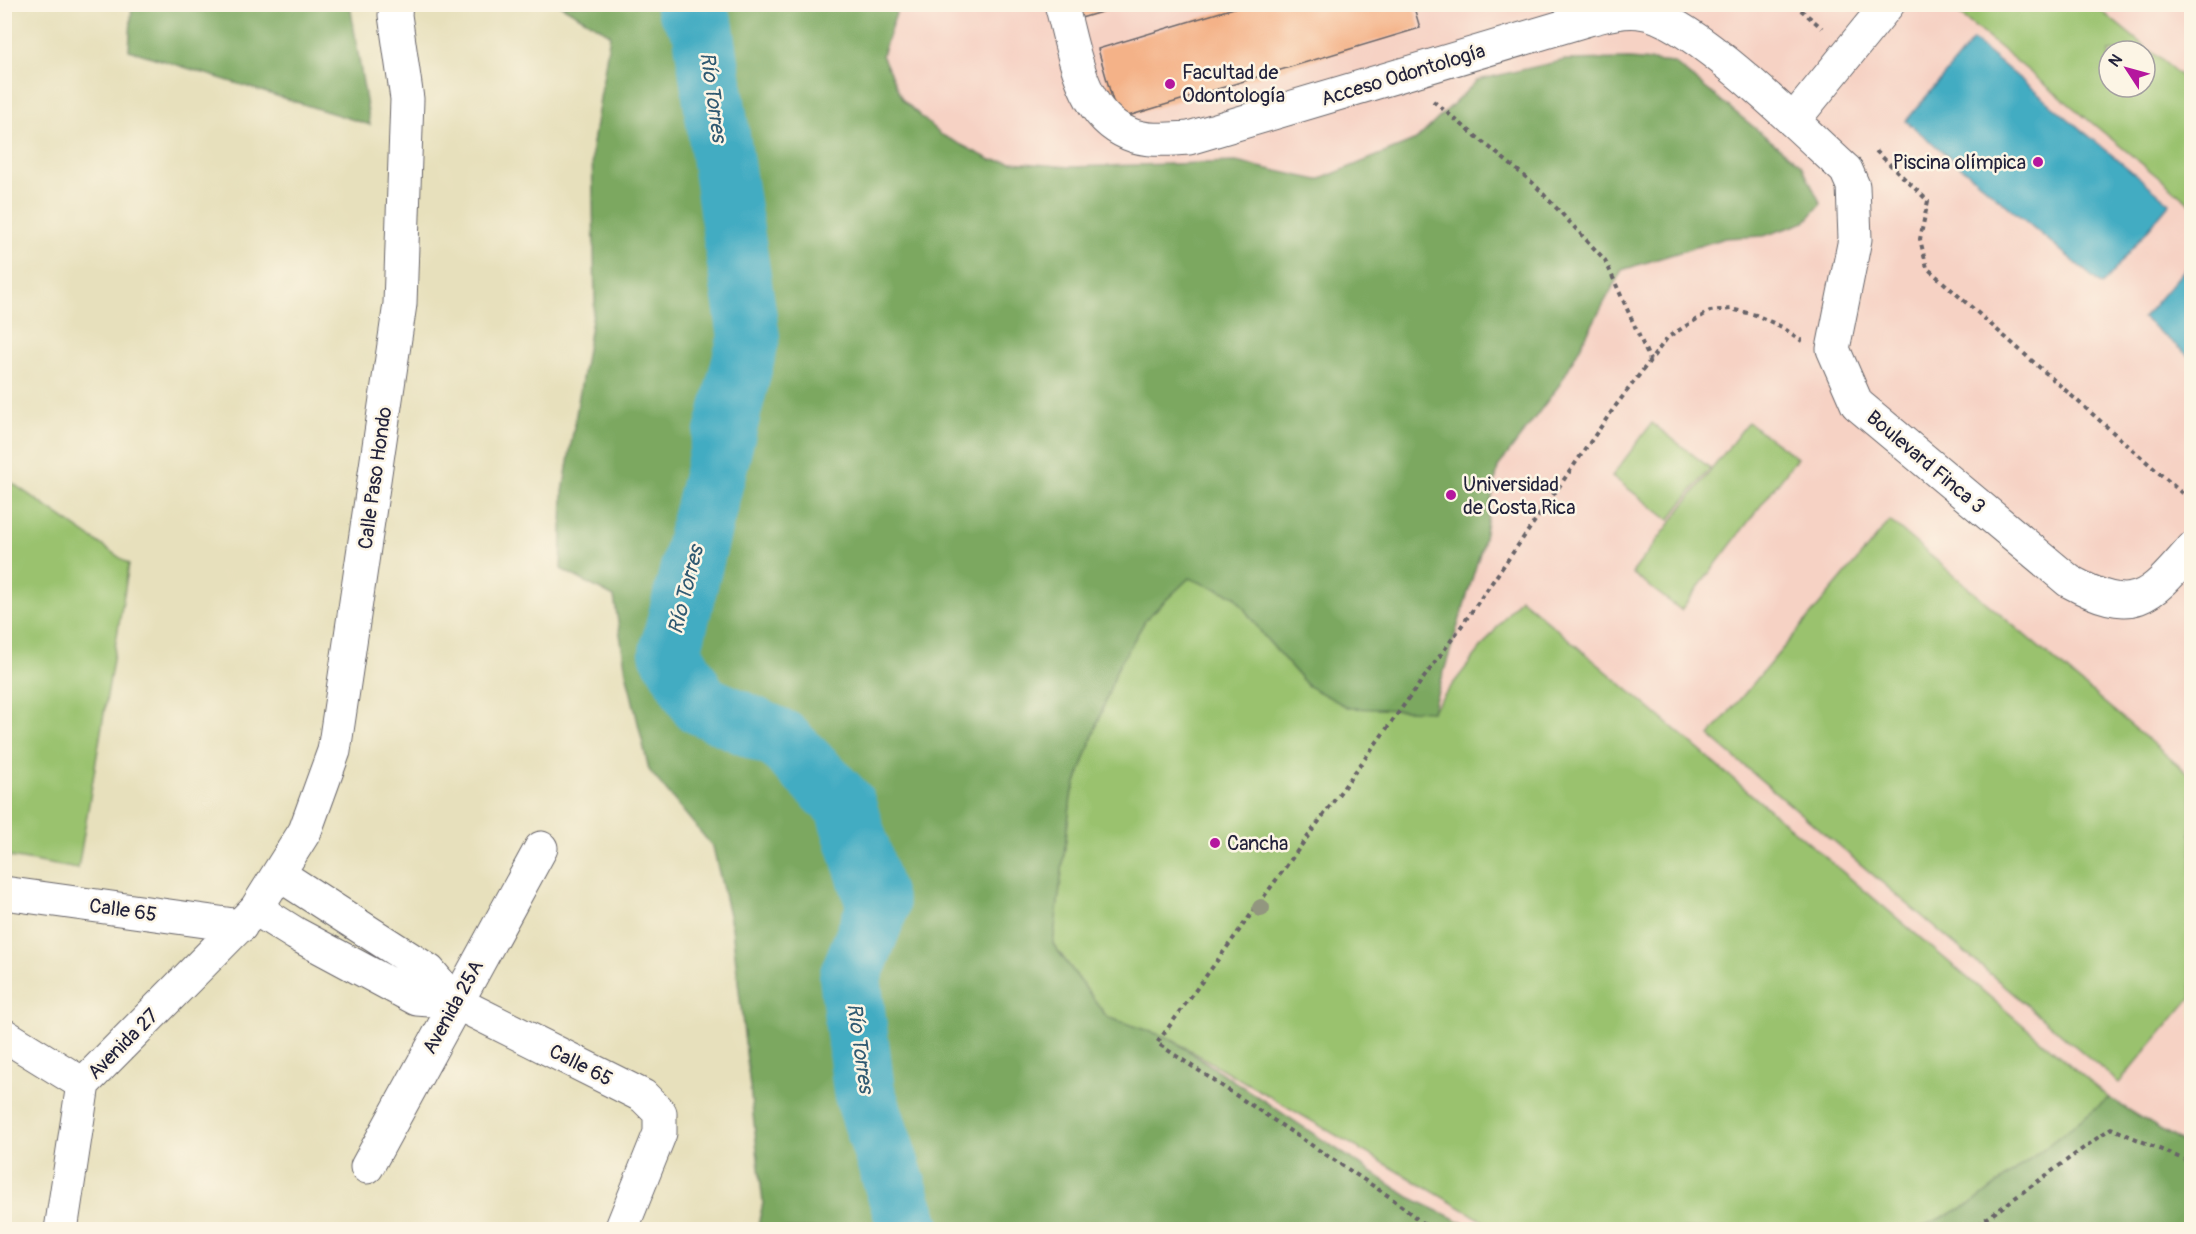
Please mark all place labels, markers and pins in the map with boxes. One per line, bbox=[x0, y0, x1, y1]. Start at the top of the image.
place label: Facultad de Odontología bbox=[1182, 60, 1285, 108]
marker: Facultad de Odontología bbox=[1163, 77, 1177, 91]
place label: Piscina olímpica bbox=[1893, 150, 2026, 175]
marker: Piscina olímpica bbox=[2031, 155, 2045, 169]
place label: Universidad de Costa Rica bbox=[1463, 472, 1576, 520]
marker: Universidad de Costa Rica bbox=[1444, 488, 1458, 502]
place label: Cancha bbox=[1227, 831, 1288, 856]
marker: Cancha bbox=[1208, 836, 1222, 850]

